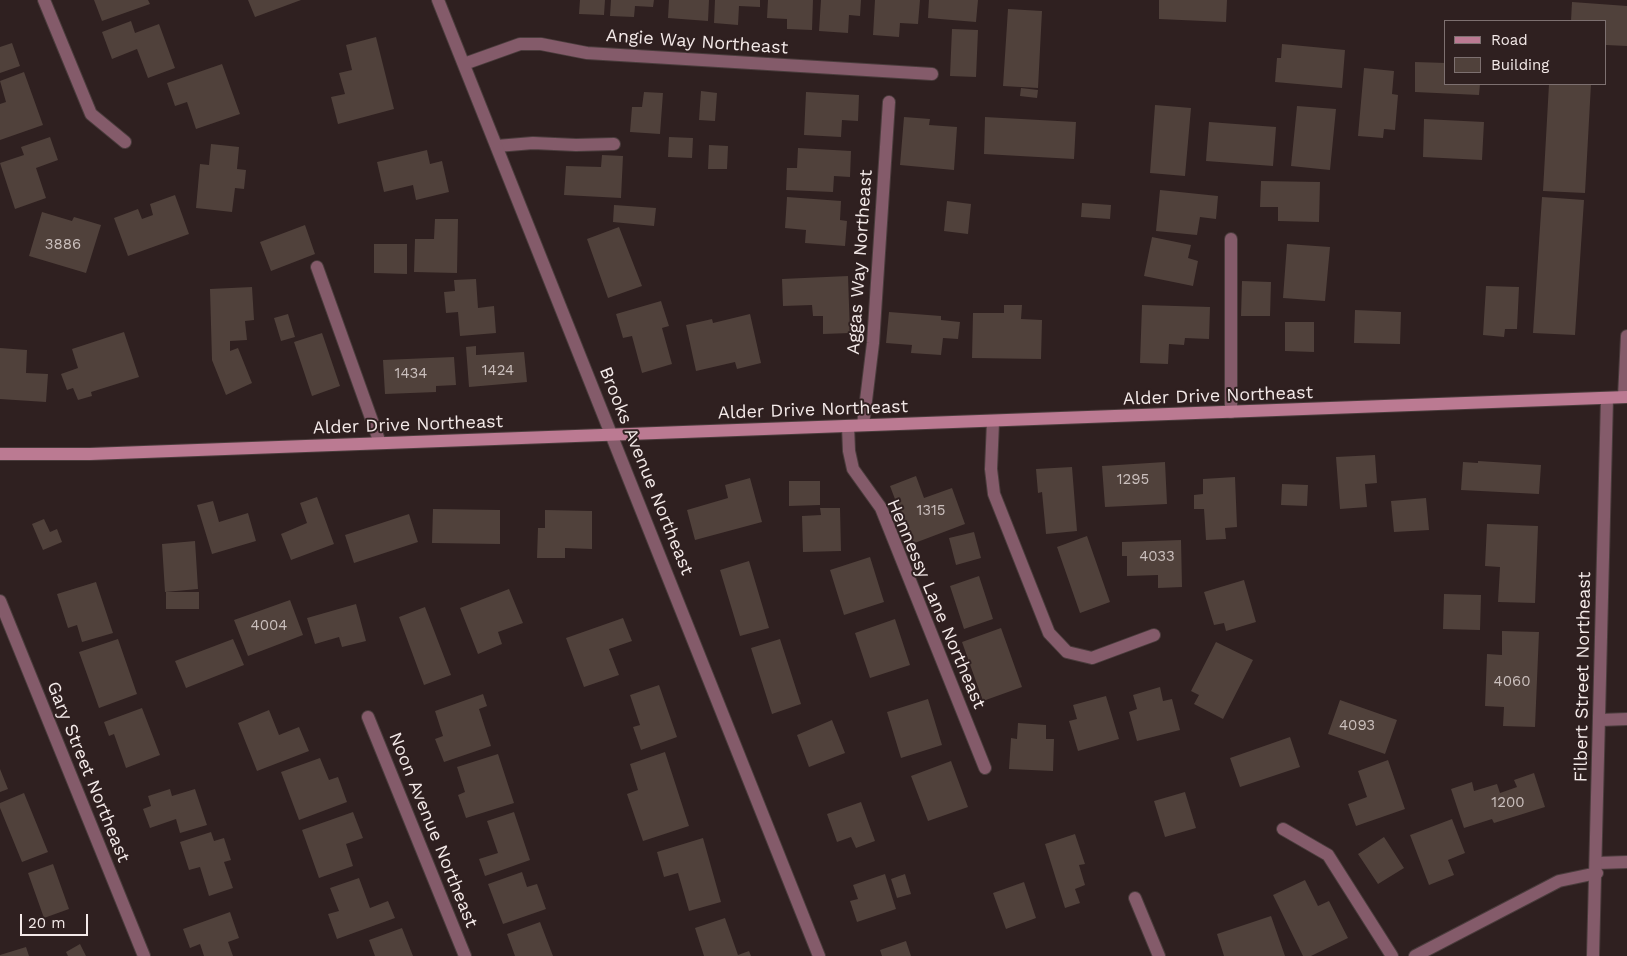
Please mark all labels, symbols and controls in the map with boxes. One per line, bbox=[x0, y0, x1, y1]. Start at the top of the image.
legend bbox=[1444, 20, 1607, 85]
street label: Angie Way Northeast bbox=[605, 25, 789, 59]
text: Road bbox=[1491, 31, 1528, 49]
text: Building bbox=[1491, 56, 1549, 74]
street label: Aggas Way Northeast bbox=[843, 169, 877, 355]
house number: 3886 bbox=[45, 236, 81, 254]
house number: 1424 bbox=[482, 362, 514, 380]
street label: Brooks Avenue Northeast bbox=[594, 364, 698, 578]
house number: 1434 bbox=[395, 365, 427, 383]
street label: Alder Drive Northeast bbox=[1122, 382, 1314, 410]
street label: Alder Drive Northeast bbox=[717, 396, 909, 424]
street label: Alder Drive Northeast bbox=[312, 411, 504, 439]
house number: 1295 bbox=[1117, 471, 1149, 489]
street label: Hennessy Lane Northeast bbox=[882, 496, 990, 712]
house number: 1315 bbox=[916, 502, 946, 520]
house number: 4033 bbox=[1139, 548, 1175, 566]
street label: Filbert Street Northeast bbox=[1570, 571, 1596, 783]
house number: 4004 bbox=[251, 617, 287, 635]
house number: 4060 bbox=[1494, 673, 1530, 691]
street label: Gary Street Northeast bbox=[42, 678, 134, 866]
house number: 4093 bbox=[1339, 717, 1375, 735]
street label: Noon Avenue Northeast bbox=[384, 729, 482, 931]
house number: 1200 bbox=[1491, 794, 1525, 812]
scale bar bbox=[22, 904, 90, 936]
text: 20 m bbox=[28, 914, 66, 932]

